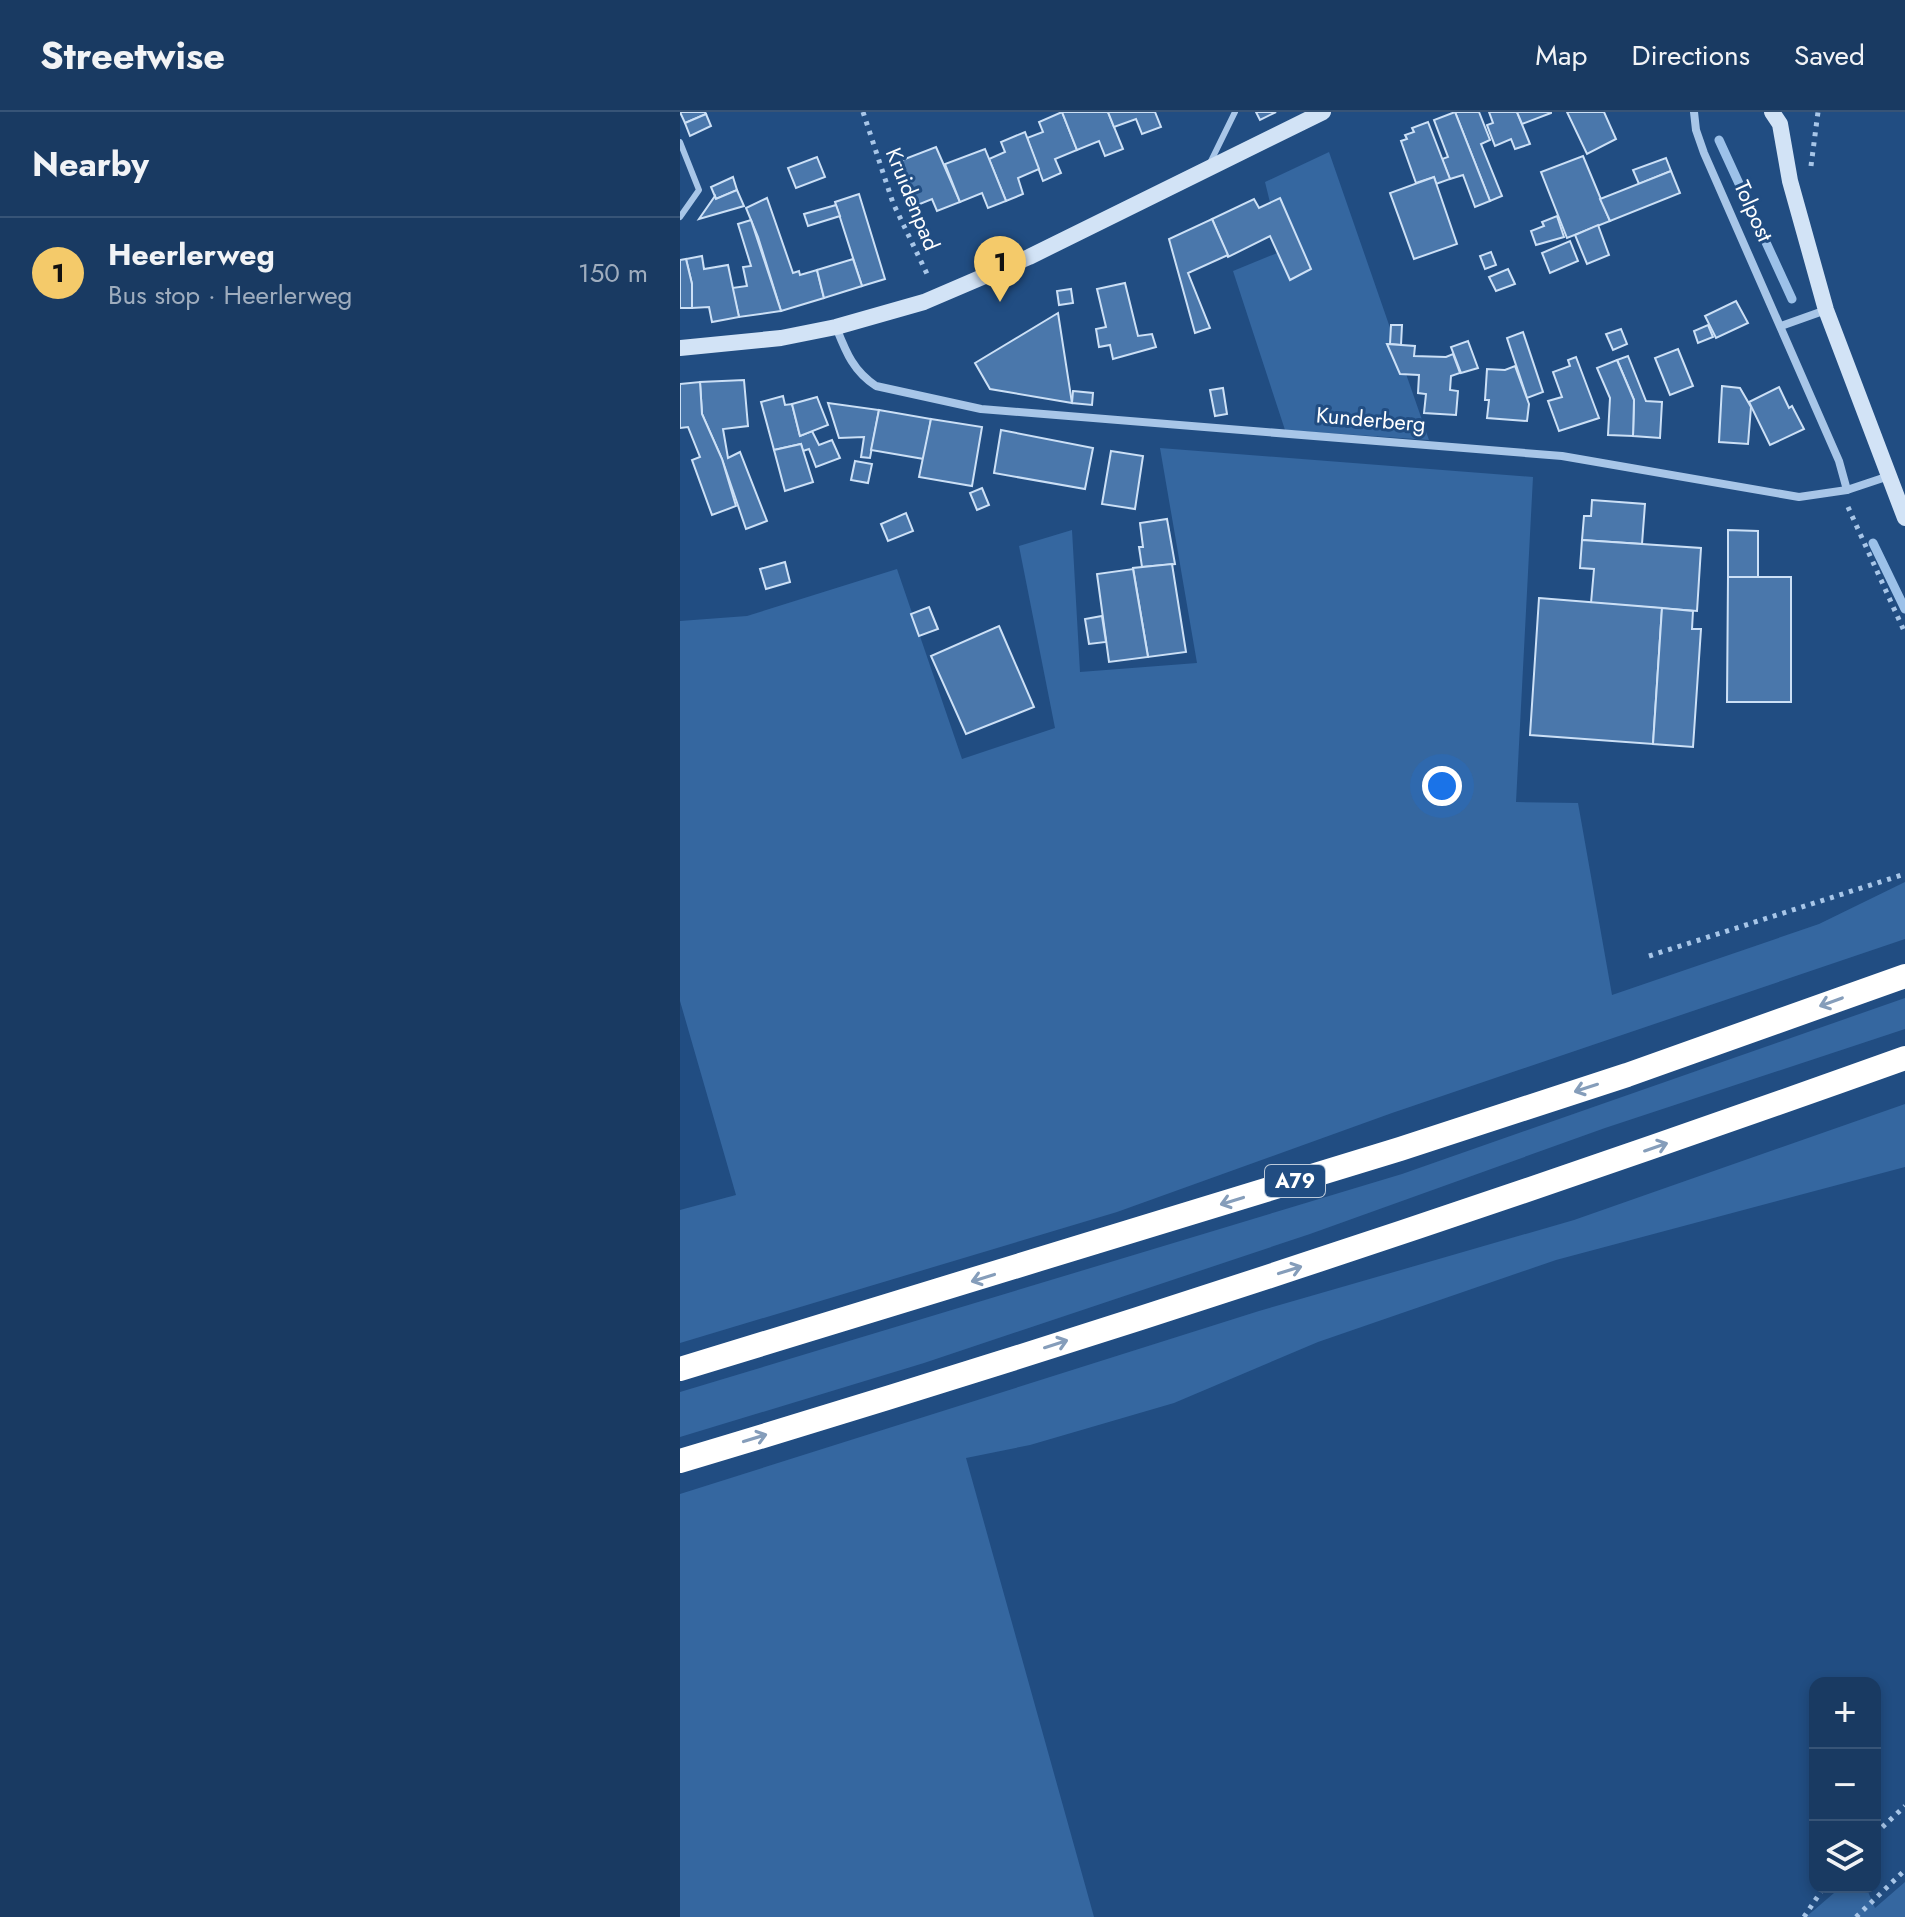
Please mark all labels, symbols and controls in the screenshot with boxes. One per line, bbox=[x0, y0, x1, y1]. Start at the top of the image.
text: Streetwise bbox=[40, 28, 225, 83]
text: Map bbox=[1535, 35, 1587, 76]
text: Directions bbox=[1631, 35, 1750, 76]
text: Saved bbox=[1794, 35, 1865, 76]
text: Nearby bbox=[32, 140, 149, 189]
street label: Kruidenpad bbox=[878, 143, 948, 255]
street label: Tolpost bbox=[1726, 175, 1782, 247]
text: Heerlerweg bbox=[108, 233, 275, 276]
pin: 1 bbox=[974, 236, 1026, 302]
text: 1 bbox=[51, 254, 65, 292]
text: 150 m bbox=[578, 254, 648, 292]
text: Bus stop · Heerlerweg bbox=[108, 276, 352, 314]
street label: Kunderberg bbox=[1315, 398, 1427, 440]
your location bbox=[1422, 766, 1462, 806]
one-way arrow bbox=[1819, 995, 1844, 1010]
one-way arrow bbox=[1574, 1081, 1600, 1096]
one-way arrow bbox=[1644, 1138, 1669, 1153]
road number: A79 bbox=[1265, 1165, 1325, 1197]
one-way arrow bbox=[1219, 1194, 1245, 1209]
one-way arrow bbox=[1277, 1262, 1303, 1277]
one-way arrow bbox=[971, 1271, 997, 1286]
one-way arrow bbox=[1044, 1336, 1069, 1351]
one-way arrow bbox=[741, 1430, 767, 1445]
map controls bbox=[1809, 1677, 1881, 1893]
button: + bbox=[1809, 1677, 1881, 1749]
button: − bbox=[1809, 1749, 1881, 1821]
button: layers bbox=[1809, 1821, 1881, 1893]

